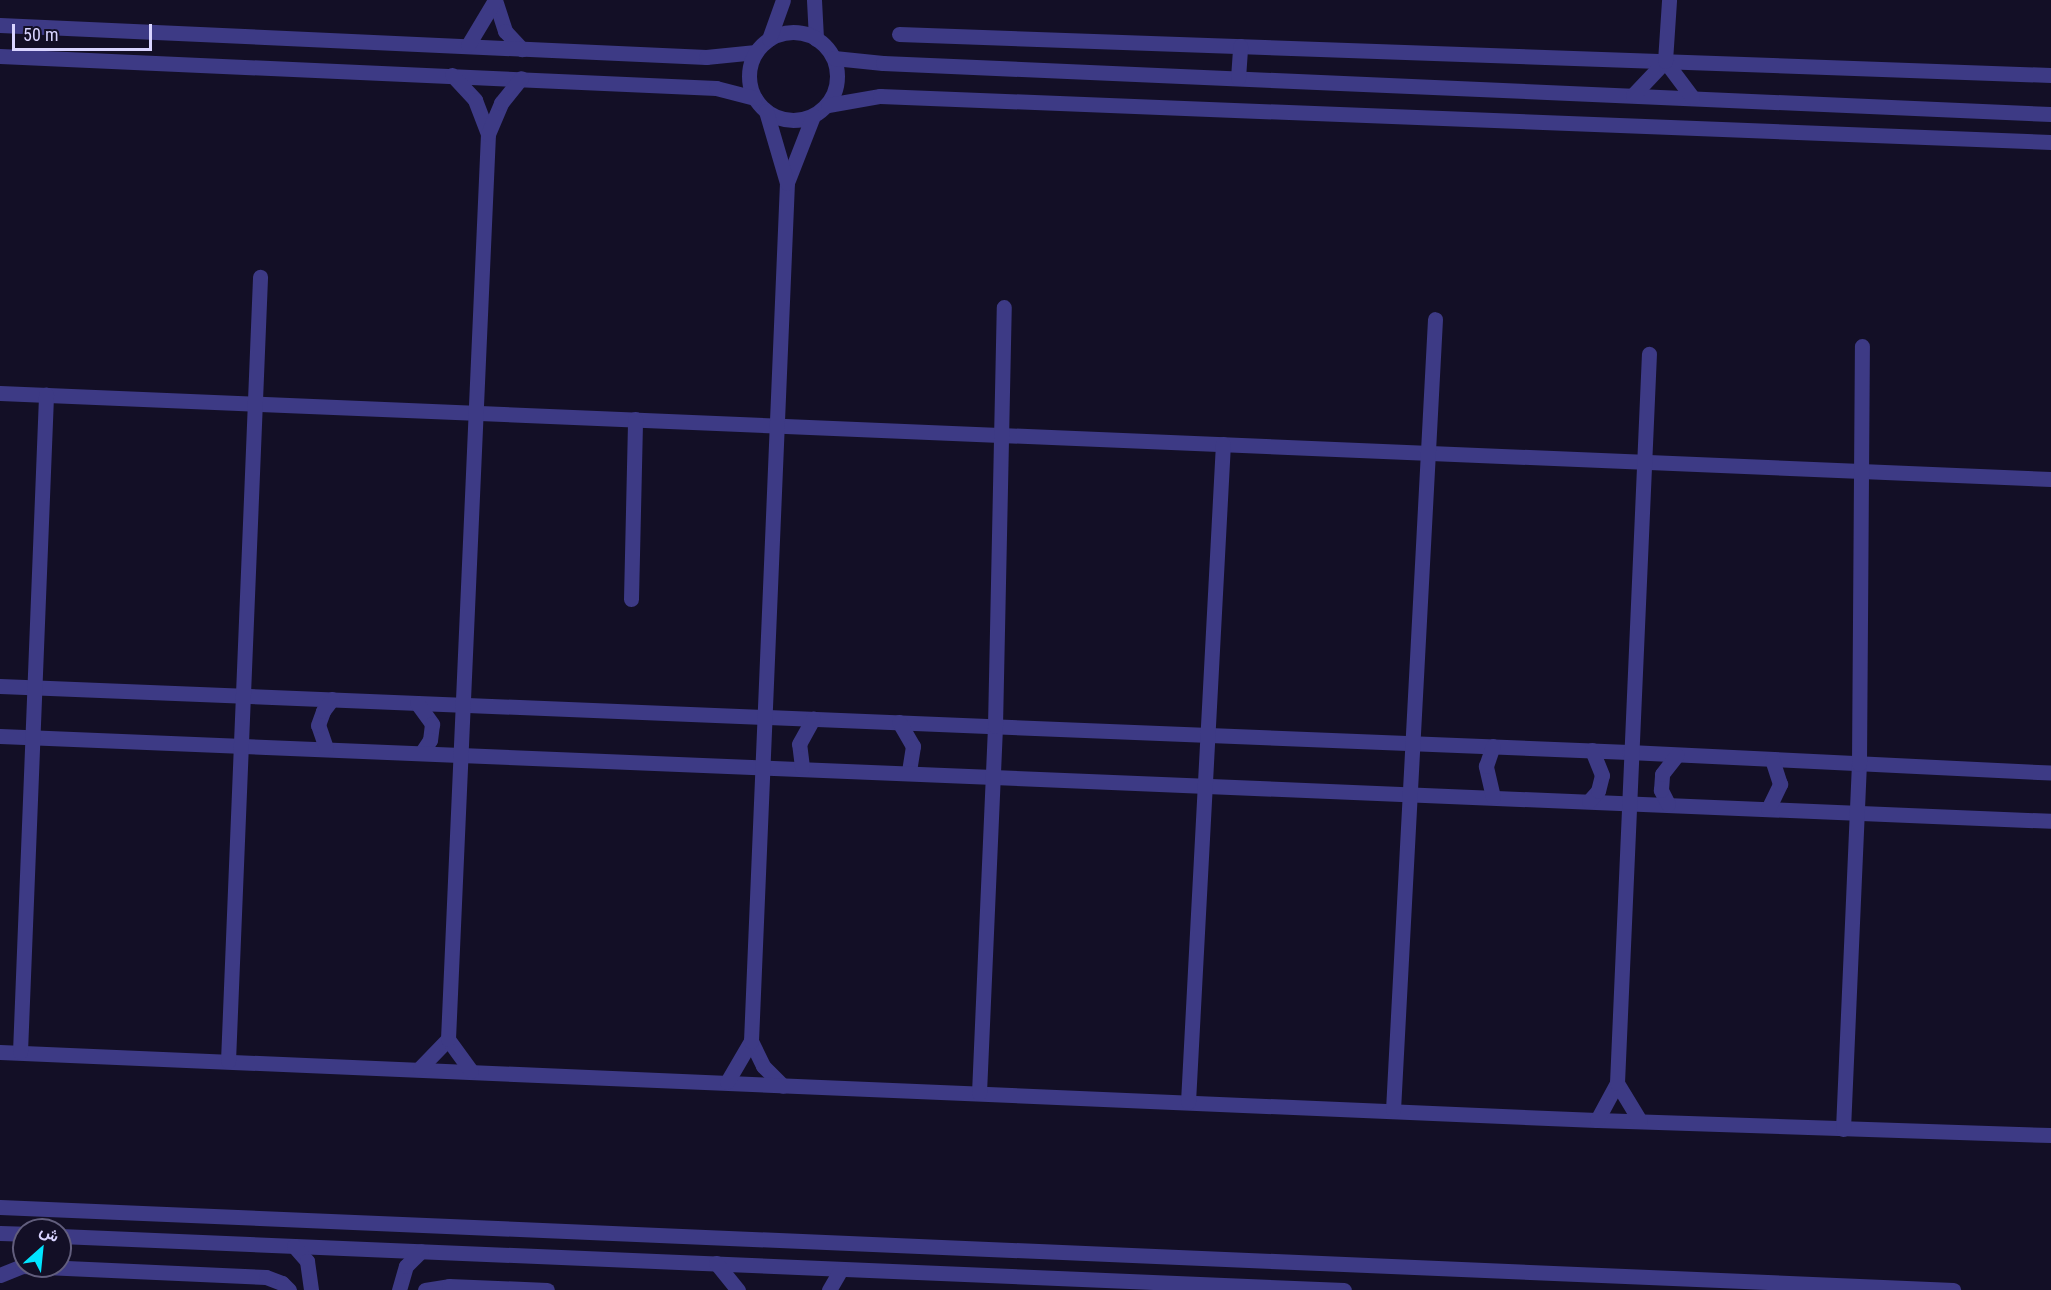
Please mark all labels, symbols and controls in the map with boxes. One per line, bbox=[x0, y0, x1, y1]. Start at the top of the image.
scale bar bbox=[15, 12, 154, 50]
text: 50 m bbox=[23, 24, 58, 45]
north arrow bbox=[12, 1218, 72, 1278]
text: ش bbox=[37, 1220, 62, 1246]

